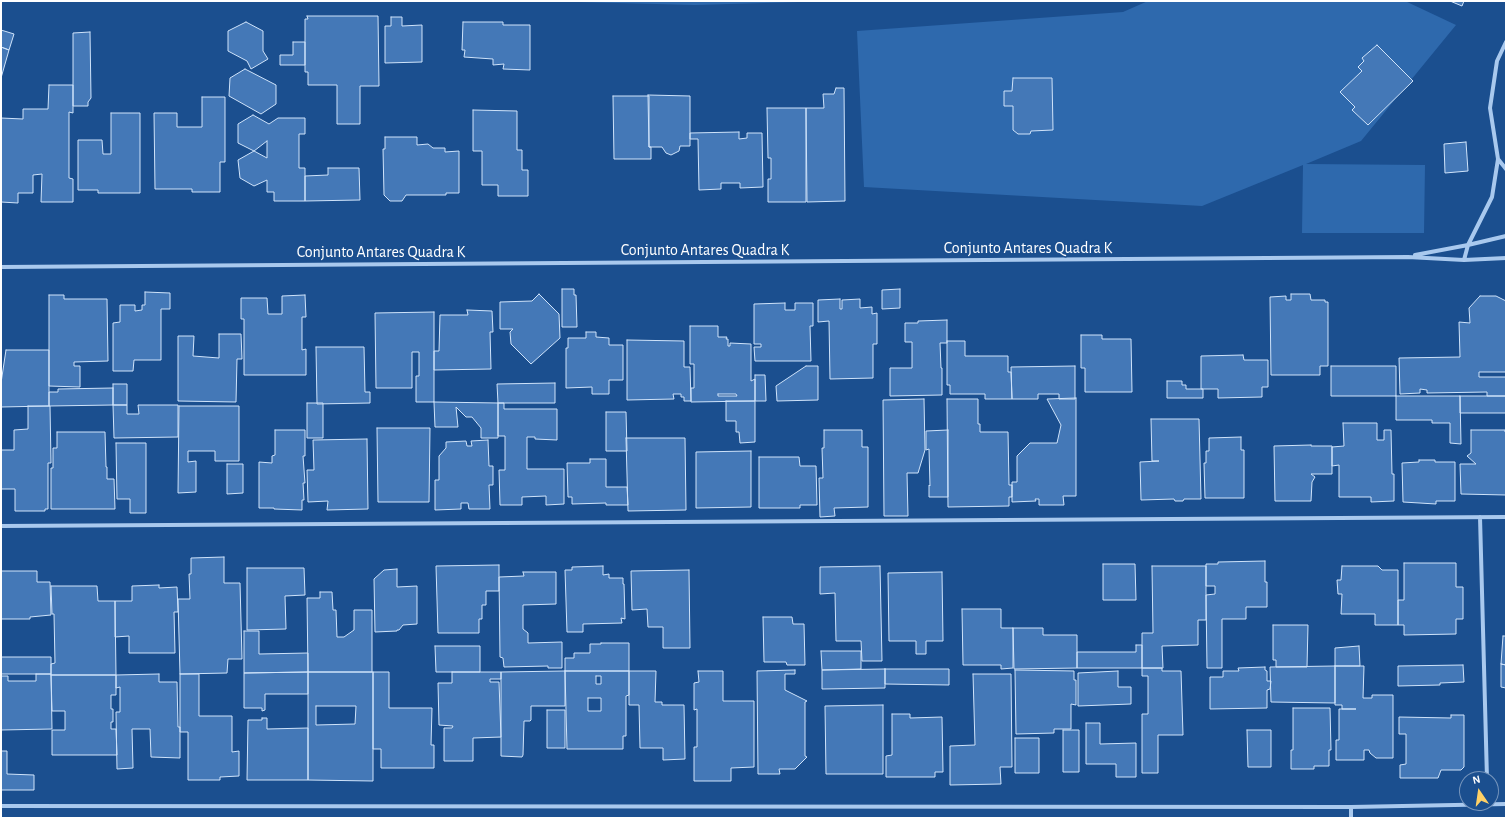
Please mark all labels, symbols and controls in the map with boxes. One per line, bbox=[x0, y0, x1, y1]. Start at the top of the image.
street label: Conjunto Antares Quadra K bbox=[944, 238, 1112, 258]
street label: Conjunto Antares Quadra K bbox=[621, 240, 789, 260]
street label: Conjunto Antares Quadra K bbox=[297, 242, 465, 262]
north arrow bbox=[1459, 771, 1499, 811]
text: N bbox=[1471, 774, 1481, 786]

